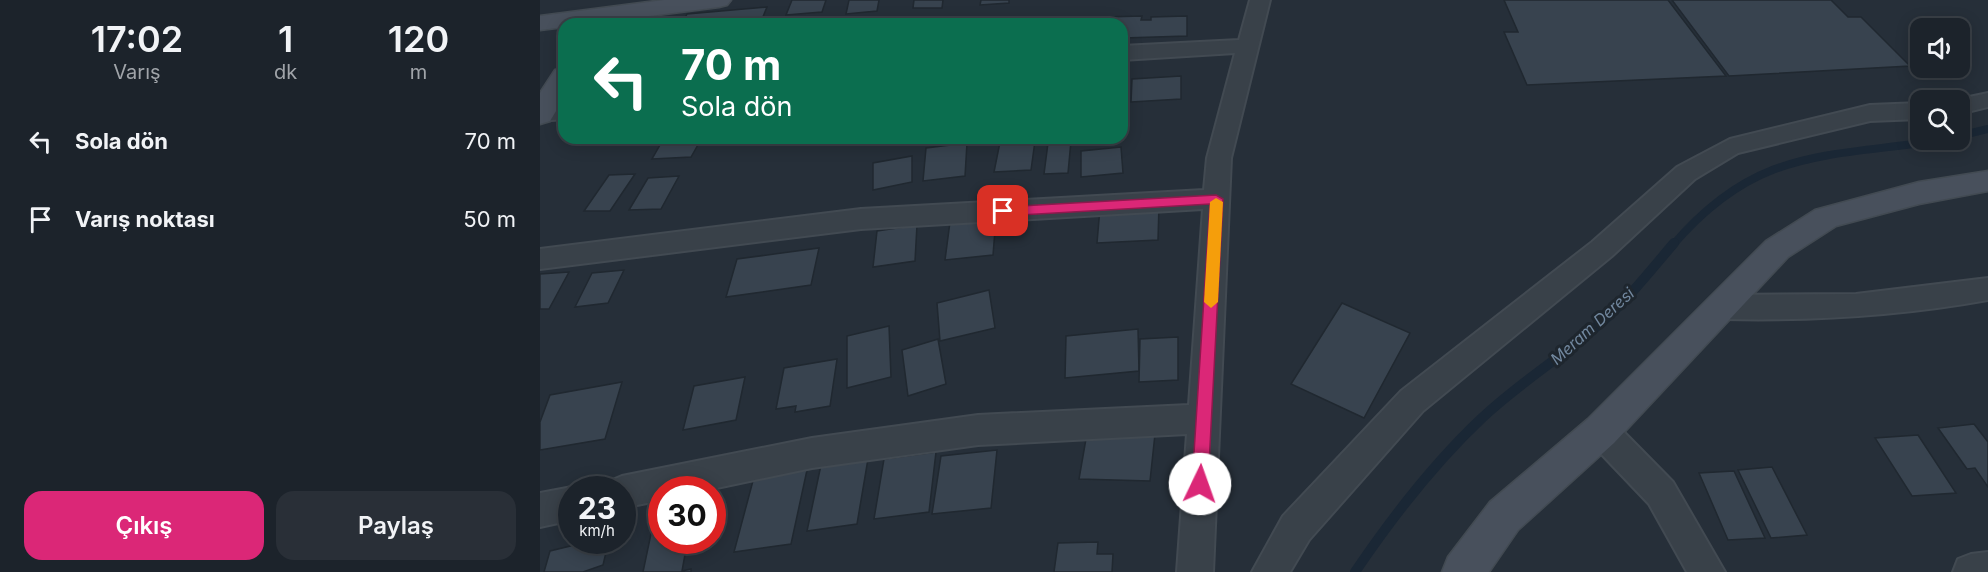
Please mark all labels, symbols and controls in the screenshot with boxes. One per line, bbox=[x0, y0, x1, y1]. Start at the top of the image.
text: 17:02 bbox=[91, 17, 183, 61]
text: 1 bbox=[278, 17, 293, 61]
text: 120 bbox=[388, 17, 449, 61]
map controls bbox=[1910, 18, 1970, 150]
button: sound bbox=[1910, 18, 1970, 78]
text: 70 m bbox=[681, 39, 781, 90]
icon: left bbox=[582, 42, 660, 120]
text: Varış bbox=[113, 60, 161, 84]
text: dk bbox=[274, 60, 297, 84]
text: m bbox=[410, 60, 427, 84]
text: Sola dön bbox=[681, 90, 792, 123]
button: search bbox=[1910, 90, 1970, 150]
icon: left bbox=[24, 125, 57, 158]
text: Sola dön bbox=[75, 128, 168, 154]
text: 70 m bbox=[465, 128, 516, 154]
pin bbox=[977, 185, 1028, 236]
icon: arrive bbox=[986, 194, 1019, 227]
icon: arrive bbox=[24, 203, 57, 236]
text: Varış noktası bbox=[75, 206, 215, 232]
text: 50 m bbox=[463, 206, 516, 232]
water label: Meram Deresi bbox=[1546, 282, 1639, 369]
position arrow bbox=[1168, 452, 1232, 516]
speed limit sign: 30 bbox=[648, 476, 726, 554]
text: 23 bbox=[578, 490, 616, 526]
button: Çıkış bbox=[24, 491, 264, 560]
button: Paylaş bbox=[276, 491, 516, 560]
text: km/h bbox=[579, 521, 615, 540]

